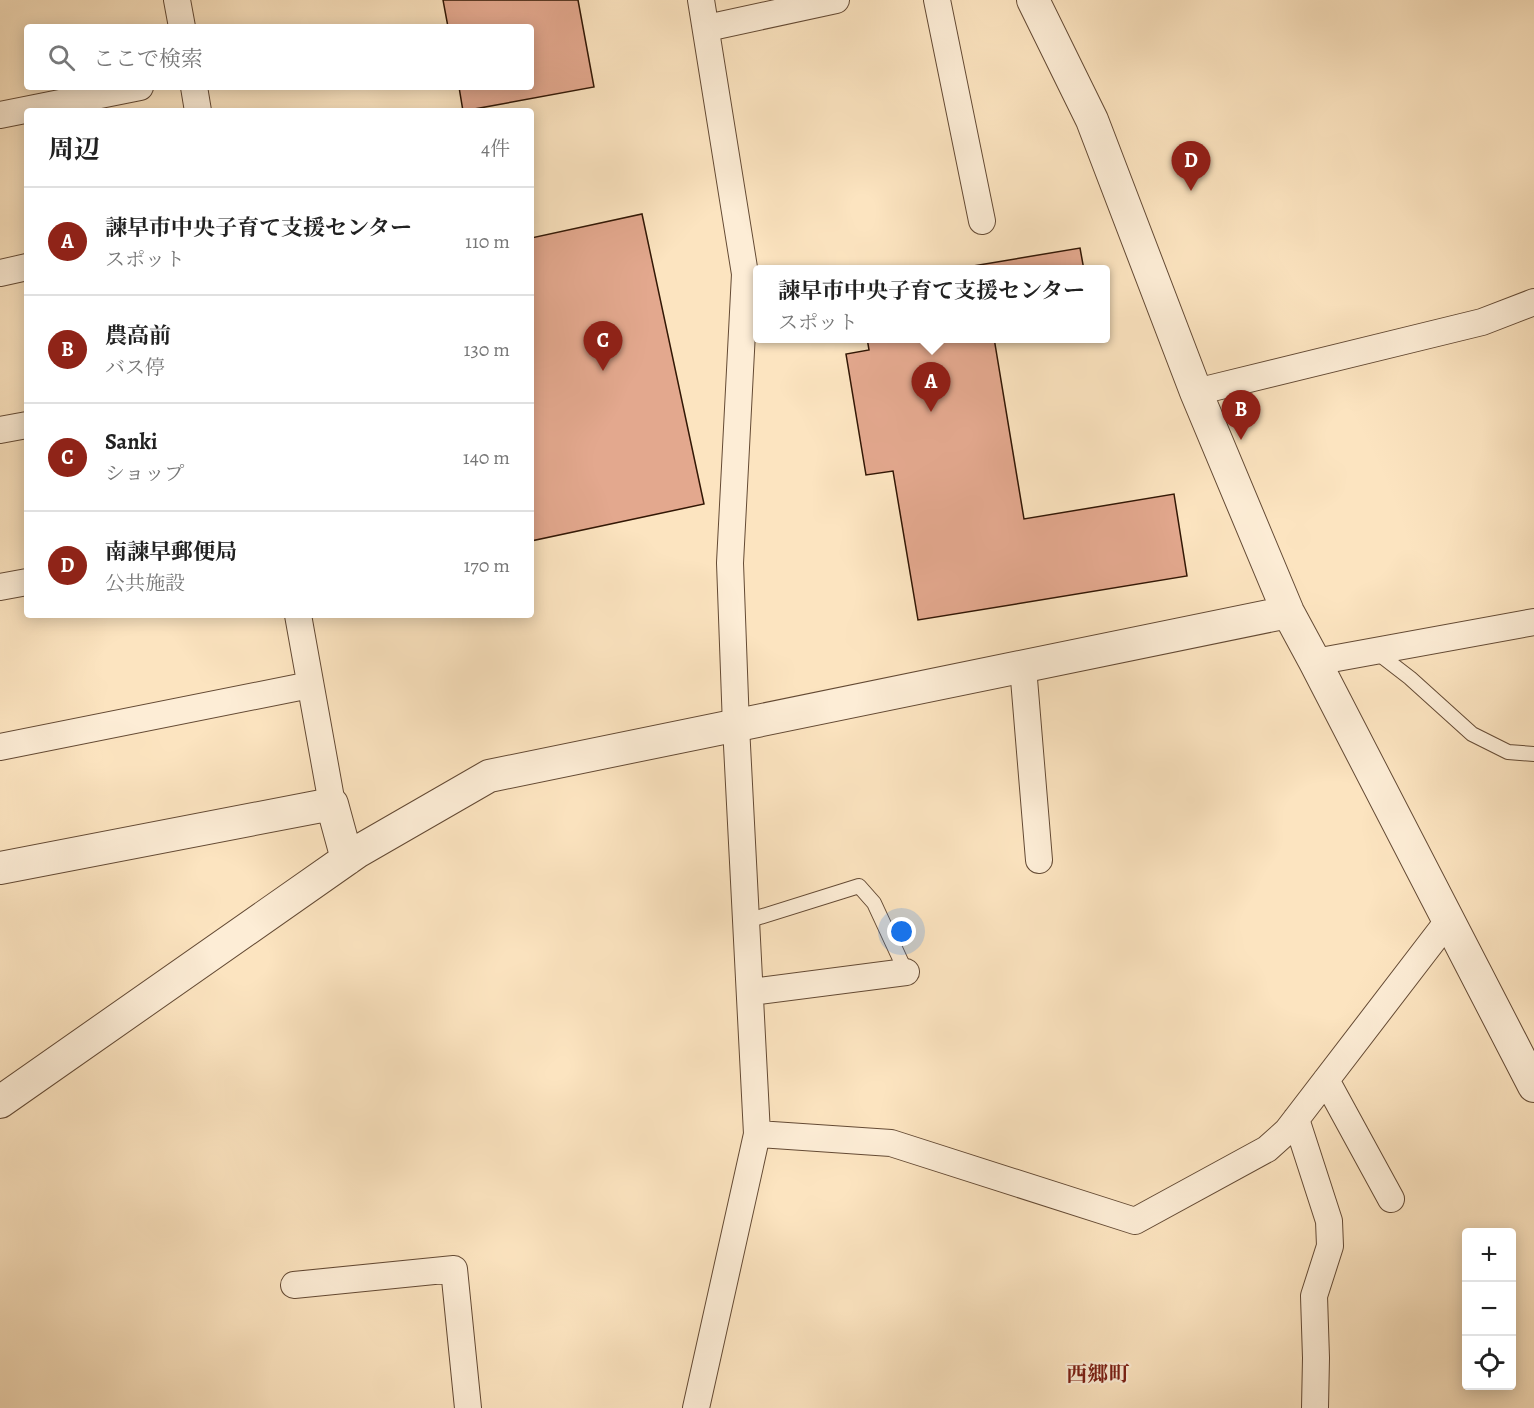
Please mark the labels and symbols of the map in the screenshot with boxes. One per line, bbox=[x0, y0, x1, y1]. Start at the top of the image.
pin: D bbox=[1172, 142, 1210, 191]
pin: C bbox=[584, 322, 622, 371]
pin: A bbox=[912, 362, 950, 412]
pin: B bbox=[1222, 390, 1260, 440]
your location bbox=[887, 917, 916, 946]
district label: 西郷町 bbox=[1067, 1360, 1130, 1388]

